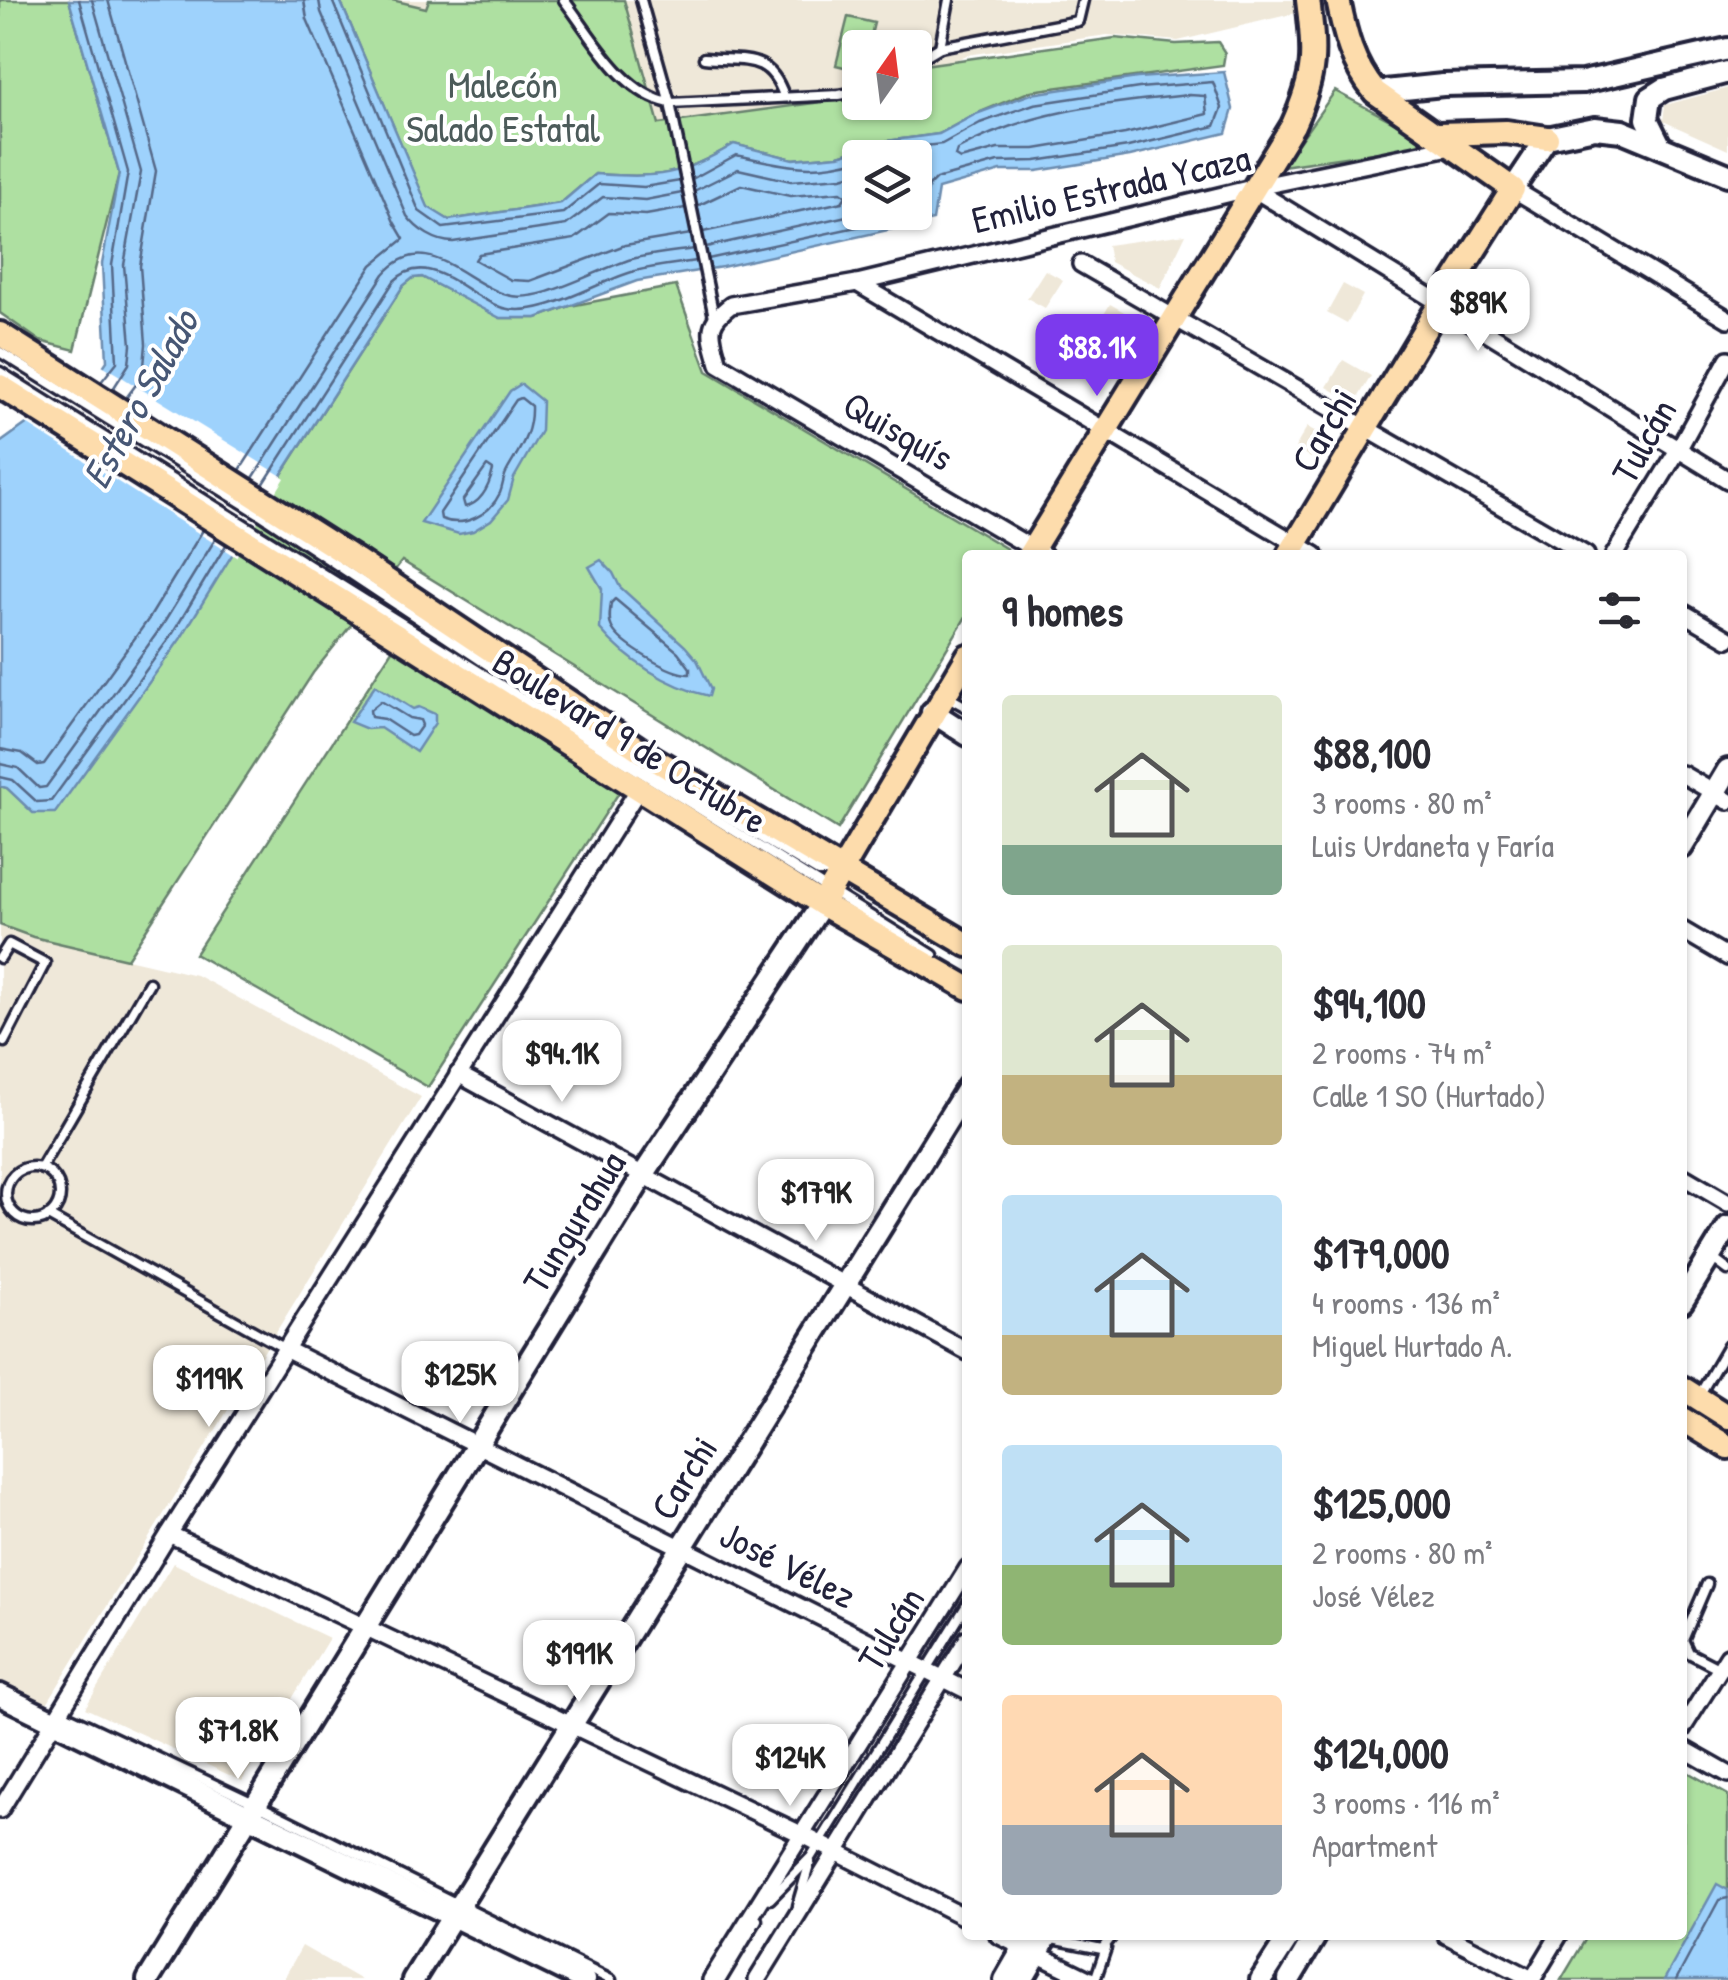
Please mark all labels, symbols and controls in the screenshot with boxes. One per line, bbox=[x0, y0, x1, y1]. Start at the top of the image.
north arrow bbox=[842, 30, 932, 120]
map controls bbox=[842, 30, 932, 230]
park label: Malecón Salado Estatal bbox=[406, 58, 601, 154]
street label: Emilio Estrada Ycaza bbox=[967, 131, 1255, 245]
button: layers bbox=[842, 140, 932, 230]
pin: $89K bbox=[1419, 269, 1537, 354]
text: $89K bbox=[1449, 280, 1507, 323]
water label: Estero Salado bbox=[68, 297, 212, 497]
pin: $88.1K bbox=[1016, 314, 1178, 399]
text: $88.1K bbox=[1057, 325, 1137, 368]
street label: Quisquís bbox=[834, 378, 963, 482]
street label: Carchi bbox=[1278, 378, 1368, 481]
street label: Tulcán bbox=[1598, 389, 1688, 492]
text: 9 homes bbox=[1002, 582, 1123, 639]
icon: filters bbox=[1592, 583, 1647, 638]
street label: Boulevard 9 de Octubre bbox=[484, 635, 778, 845]
text: $88,100 bbox=[1312, 724, 1431, 781]
icon: home bbox=[1082, 735, 1202, 855]
text: 3 rooms · 80 m² bbox=[1312, 781, 1492, 824]
text: Luis Urdaneta y Faría bbox=[1312, 824, 1554, 867]
text: $94,100 bbox=[1312, 974, 1426, 1031]
icon: home bbox=[1082, 985, 1202, 1105]
pin: $94.1K bbox=[481, 1020, 643, 1105]
text: $94.1K bbox=[524, 1031, 600, 1074]
text: 2 rooms · 74 m² bbox=[1312, 1031, 1492, 1074]
text: Calle 1 SO (Hurtado) bbox=[1312, 1074, 1546, 1117]
street label: Tungurahua bbox=[509, 1141, 637, 1302]
pin: $179K bbox=[746, 1159, 886, 1244]
text: $179K bbox=[780, 1170, 852, 1213]
text: $179,000 bbox=[1312, 1224, 1450, 1281]
icon: home bbox=[1082, 1235, 1202, 1355]
text: 4 rooms · 136 m² bbox=[1312, 1281, 1500, 1324]
text: Miguel Hurtado A. bbox=[1312, 1324, 1513, 1367]
pin: $125K bbox=[390, 1341, 530, 1426]
pin: $119K bbox=[139, 1345, 279, 1430]
text: $125K bbox=[423, 1352, 497, 1395]
text: $119K bbox=[175, 1356, 243, 1399]
street label: Carchi bbox=[637, 1426, 729, 1529]
text: $125,000 bbox=[1312, 1474, 1451, 1531]
icon: home bbox=[1082, 1485, 1202, 1605]
street label: José Vélez bbox=[712, 1508, 865, 1620]
text: 2 rooms · 80 m² bbox=[1312, 1531, 1492, 1574]
text: José Vélez bbox=[1312, 1574, 1435, 1617]
street label: Tulcán bbox=[844, 1577, 936, 1680]
pin: $191K bbox=[509, 1620, 649, 1705]
text: $191K bbox=[545, 1631, 613, 1674]
pin: $71.8K bbox=[157, 1697, 319, 1782]
text: $71.8K bbox=[197, 1708, 279, 1751]
pin: $124K bbox=[720, 1724, 860, 1809]
text: $124,000 bbox=[1312, 1724, 1449, 1781]
text: $124K bbox=[754, 1735, 826, 1778]
icon: home bbox=[1082, 1735, 1202, 1855]
text: 3 rooms · 116 m² bbox=[1312, 1781, 1500, 1824]
text: Apartment bbox=[1312, 1824, 1437, 1867]

